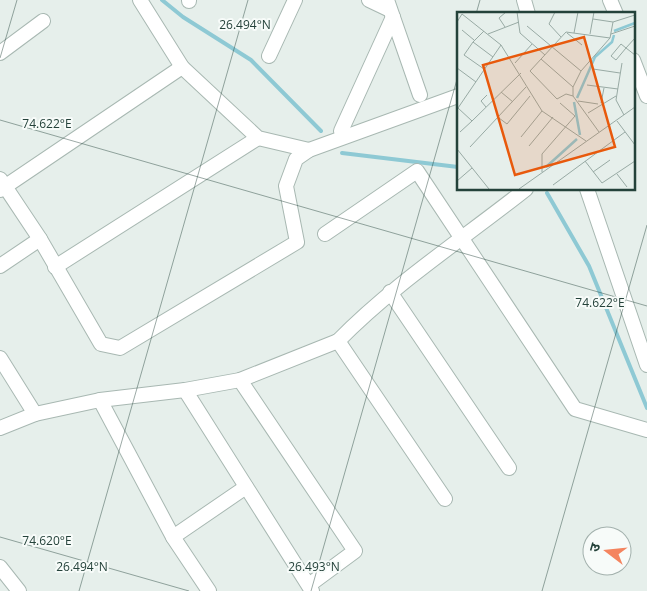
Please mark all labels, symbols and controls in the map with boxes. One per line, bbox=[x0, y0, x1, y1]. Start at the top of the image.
inset map bbox=[457, 12, 634, 190]
text: 26.494°N bbox=[219, 16, 271, 33]
text: 74.622°E bbox=[22, 115, 72, 132]
text: 74.622°E bbox=[575, 294, 625, 311]
north arrow bbox=[582, 526, 632, 576]
text: 74.620°E bbox=[22, 532, 72, 549]
text: उ bbox=[584, 540, 605, 554]
text: 26.494°N bbox=[56, 558, 108, 575]
text: 26.493°N bbox=[288, 558, 340, 575]

